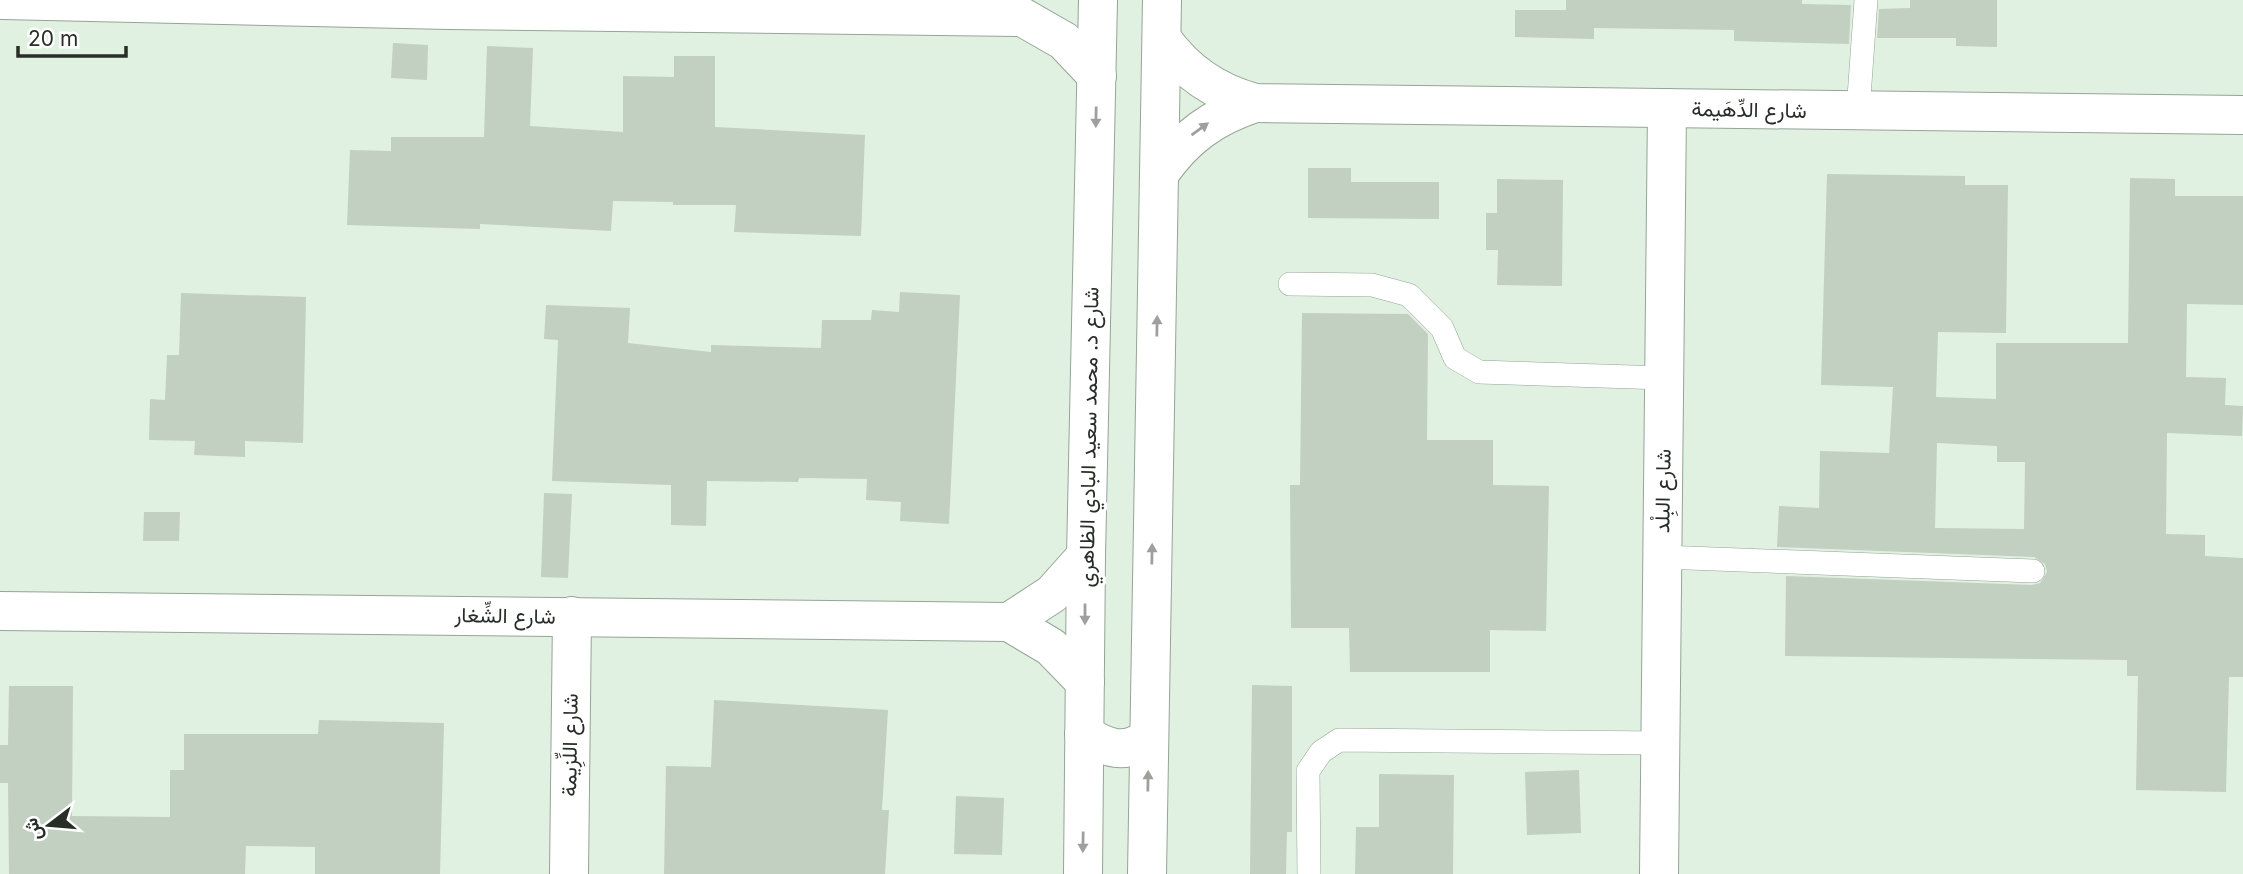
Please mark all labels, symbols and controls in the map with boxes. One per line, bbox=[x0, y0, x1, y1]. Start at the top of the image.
scale bar bbox=[18, 14, 126, 58]
text: 20 m bbox=[28, 26, 78, 51]
street label: شارع الدِّهَيمة bbox=[1691, 96, 1807, 125]
one-way arrow bbox=[1090, 106, 1102, 128]
one-way arrow bbox=[1191, 122, 1209, 136]
street label: شارع د. محمد سعيد البادي الظاهري bbox=[1073, 286, 1109, 588]
one-way arrow bbox=[1151, 315, 1162, 337]
street label: شارع البِلْد bbox=[1649, 449, 1680, 533]
one-way arrow bbox=[1146, 543, 1158, 565]
street label: شارع الشِّغار bbox=[453, 600, 556, 631]
one-way arrow bbox=[1079, 603, 1091, 625]
street label: شارع اللِّزِيمة bbox=[554, 693, 588, 797]
one-way arrow bbox=[1142, 770, 1154, 792]
north arrow bbox=[14, 790, 84, 860]
text: ش bbox=[19, 815, 47, 844]
one-way arrow bbox=[1077, 831, 1089, 853]

